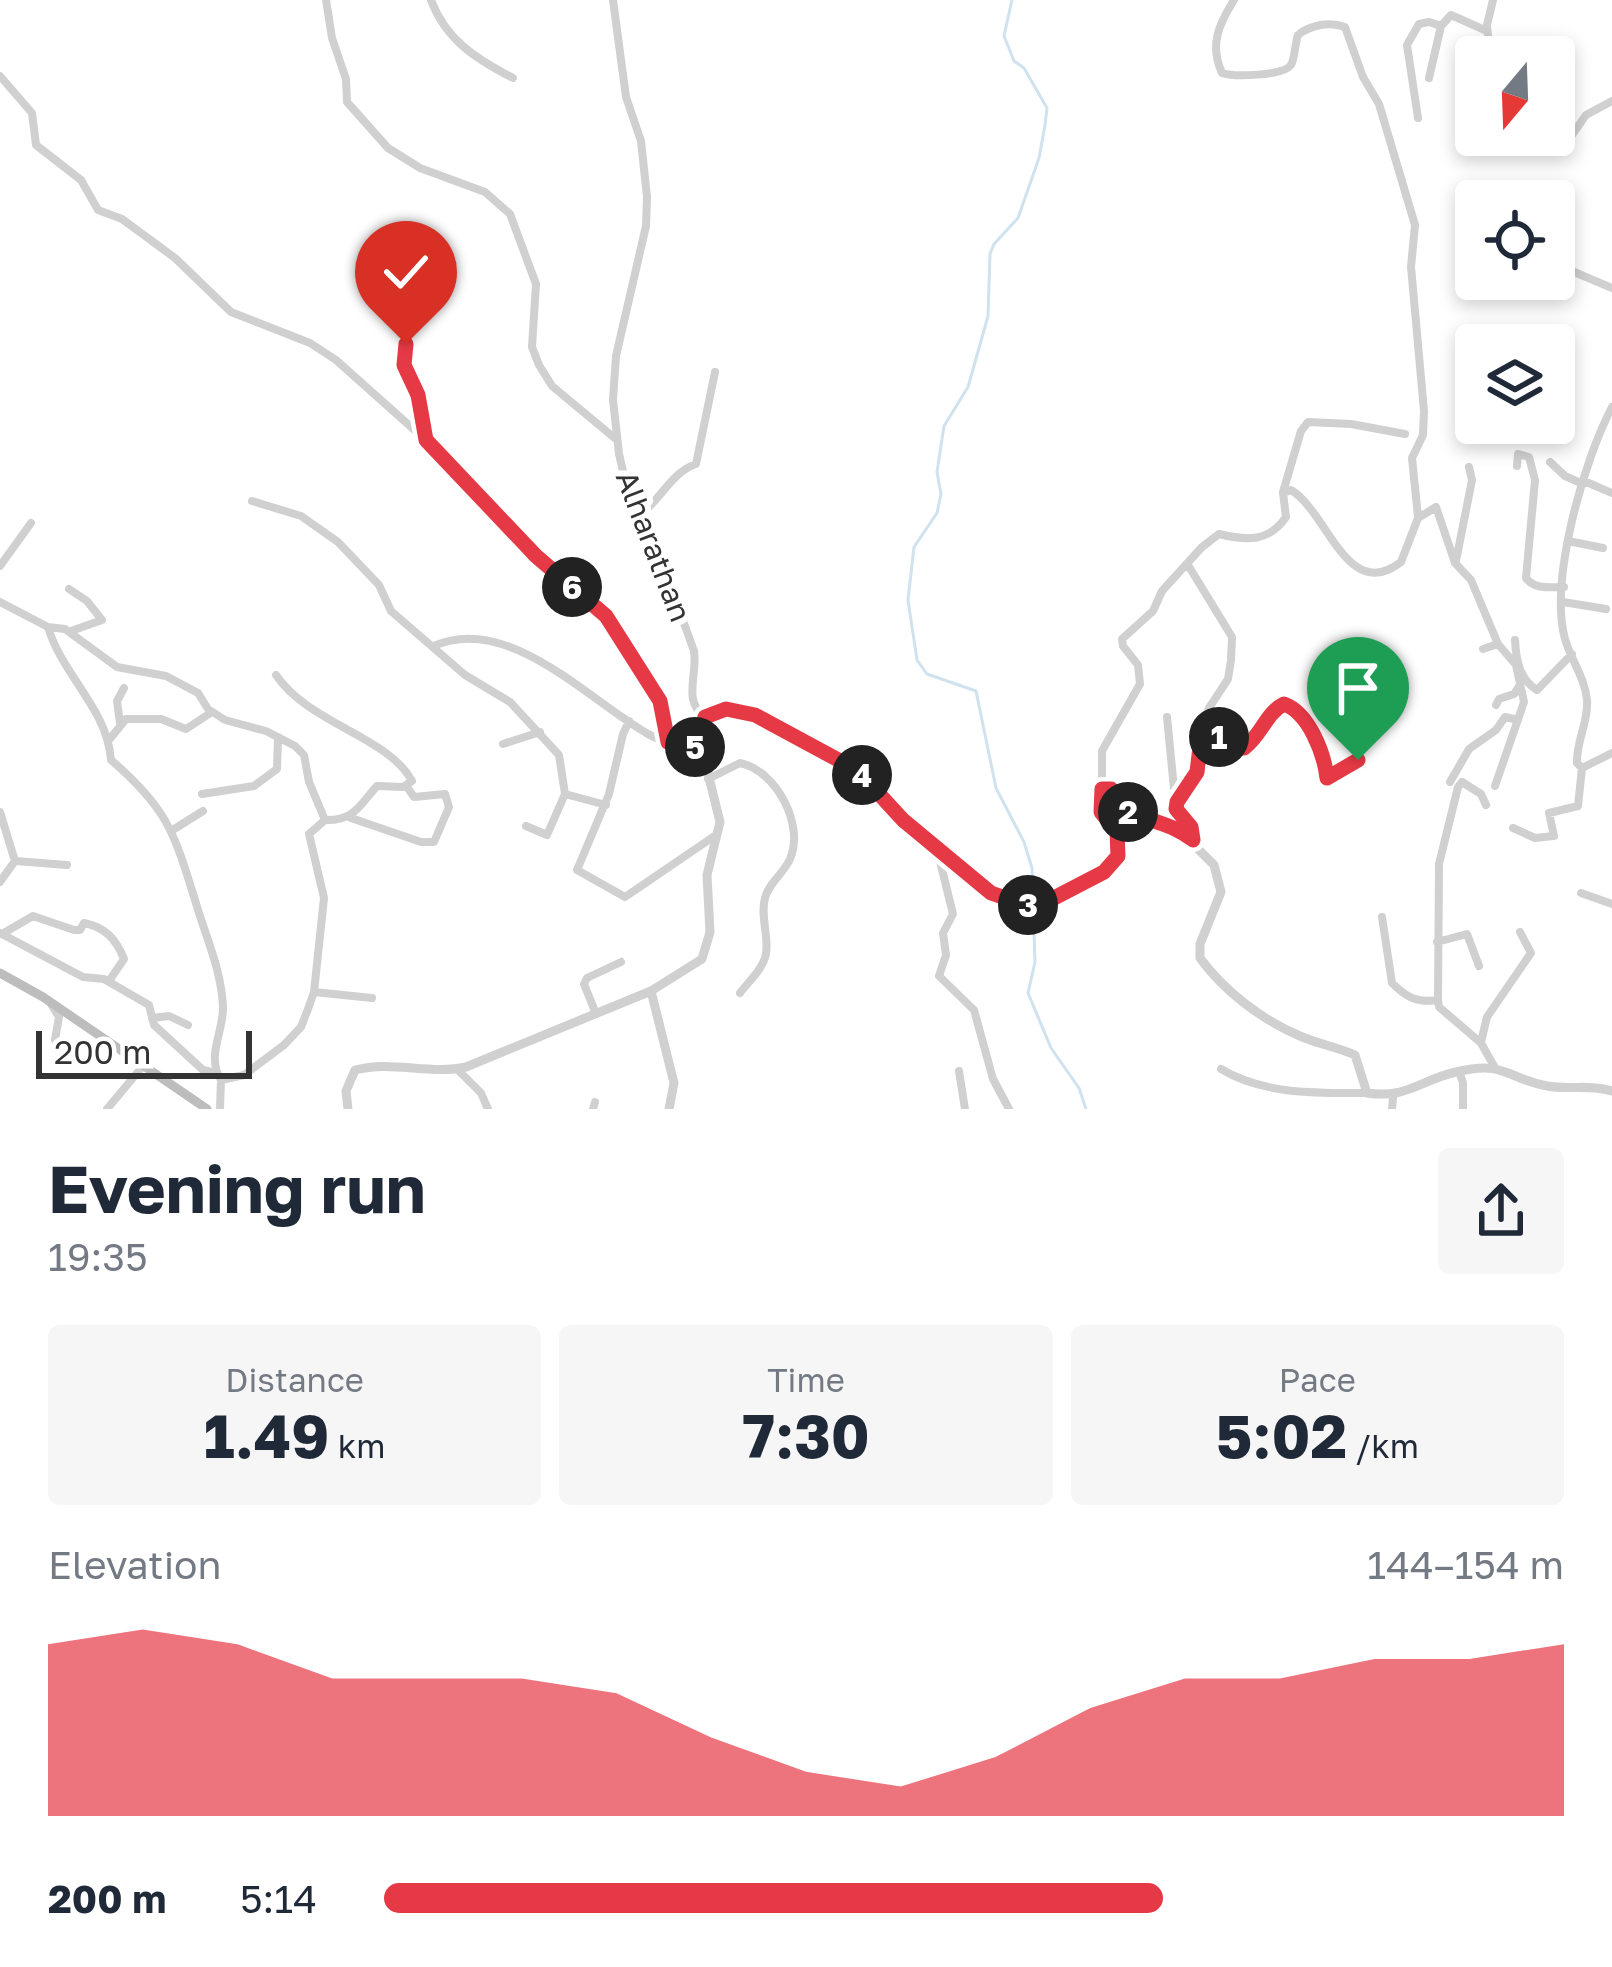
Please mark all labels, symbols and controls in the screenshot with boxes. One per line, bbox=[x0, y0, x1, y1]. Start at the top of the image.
north arrow bbox=[1455, 36, 1575, 156]
map controls bbox=[1455, 36, 1575, 444]
button: locate bbox=[1455, 180, 1575, 300]
pin bbox=[355, 221, 457, 344]
icon: check bbox=[373, 239, 439, 305]
button: layers bbox=[1455, 324, 1575, 444]
street label: Alharathan bbox=[609, 466, 699, 626]
pin: 6 bbox=[542, 557, 602, 617]
text: 6 bbox=[562, 567, 582, 606]
pin bbox=[1307, 637, 1409, 760]
icon: arrive bbox=[1325, 655, 1391, 721]
pin: 1 bbox=[1189, 707, 1249, 767]
pin: 5 bbox=[665, 717, 725, 777]
text: 1 bbox=[1211, 717, 1228, 756]
text: 5 bbox=[685, 727, 705, 766]
pin: 4 bbox=[832, 745, 892, 805]
text: 4 bbox=[852, 755, 872, 794]
pin: 2 bbox=[1098, 782, 1158, 842]
text: 2 bbox=[1118, 792, 1138, 831]
pin: 3 bbox=[998, 875, 1058, 935]
text: 3 bbox=[1018, 885, 1038, 924]
scale bar bbox=[36, 1025, 252, 1078]
text: 200 m bbox=[54, 1032, 152, 1071]
text: Evening run bbox=[48, 1148, 426, 1228]
button: share bbox=[1438, 1148, 1564, 1274]
text: 19:35 bbox=[48, 1233, 148, 1280]
text: Distance bbox=[225, 1360, 364, 1399]
text: Time bbox=[767, 1360, 845, 1399]
text: Pace bbox=[1279, 1360, 1356, 1399]
text: 1.49 bbox=[204, 1399, 329, 1471]
text: 7:30 bbox=[742, 1399, 870, 1471]
text: 5:02 bbox=[1216, 1399, 1347, 1471]
text: km bbox=[329, 1426, 386, 1465]
text: /km bbox=[1347, 1426, 1419, 1465]
text: Elevation bbox=[48, 1541, 221, 1588]
text: 144–154 m bbox=[1367, 1541, 1564, 1588]
text: 200 m bbox=[48, 1875, 166, 1922]
text: 5:14 bbox=[240, 1875, 317, 1922]

